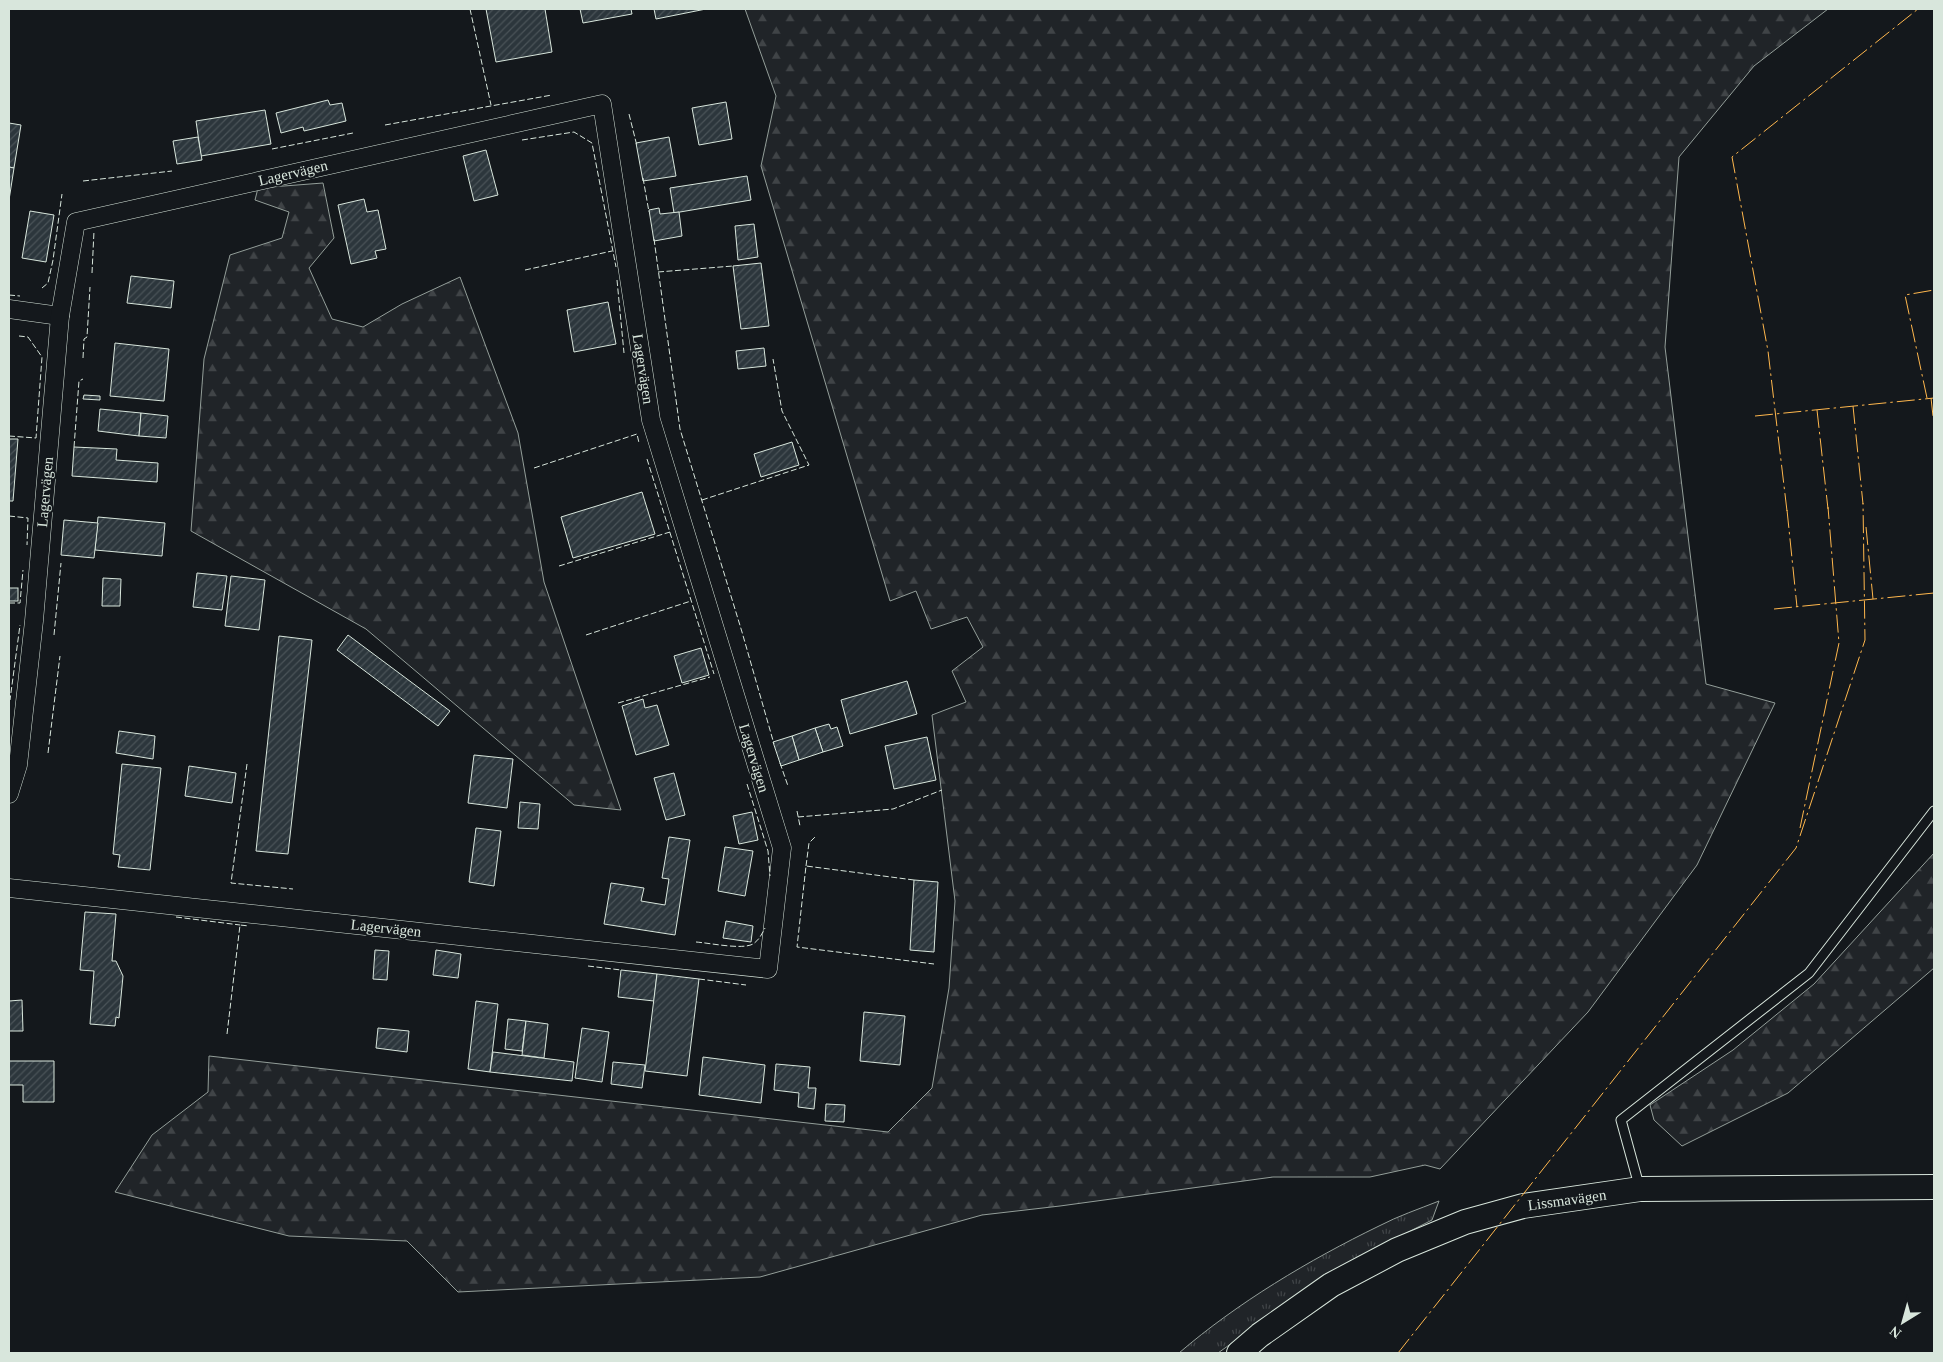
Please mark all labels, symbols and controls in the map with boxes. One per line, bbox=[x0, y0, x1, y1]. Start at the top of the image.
street label: Lagervägen bbox=[257, 157, 330, 189]
street label: Lagervägen bbox=[630, 333, 657, 406]
street label: Lagervägen bbox=[34, 456, 56, 528]
street label: Lagervägen bbox=[736, 722, 772, 795]
street label: Lagervägen bbox=[350, 916, 423, 940]
street label: Lissmavägen bbox=[1527, 1187, 1608, 1213]
north arrow bbox=[1878, 1297, 1928, 1347]
text: N bbox=[1887, 1323, 1904, 1341]

